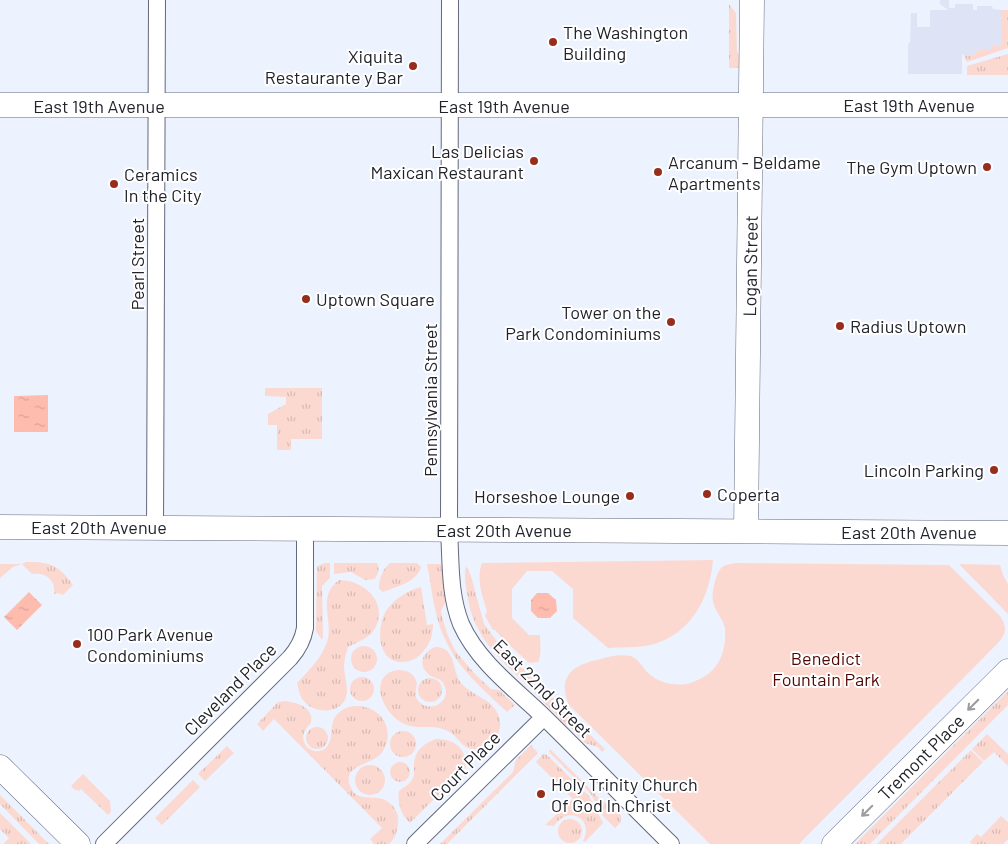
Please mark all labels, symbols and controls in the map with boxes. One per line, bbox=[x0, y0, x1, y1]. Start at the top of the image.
place label: The Washington Building bbox=[563, 21, 688, 64]
marker: The Washington Building bbox=[547, 36, 559, 48]
place label: Xiquita Restaurante y Bar bbox=[265, 45, 403, 88]
marker: Xiquita Restaurante y Bar bbox=[407, 60, 419, 72]
street label: East 19th Avenue bbox=[843, 94, 975, 116]
street label: East 19th Avenue bbox=[33, 95, 165, 117]
street label: East 19th Avenue bbox=[438, 95, 570, 117]
place label: Las Delicias Maxican Restaurant bbox=[370, 140, 524, 183]
place label: Arcanum - Beldame Apartments bbox=[668, 151, 821, 194]
marker: Las Delicias Maxican Restaurant bbox=[528, 155, 540, 167]
place label: The Gym Uptown bbox=[846, 156, 977, 178]
marker: The Gym Uptown bbox=[981, 161, 993, 173]
place label: Ceramics In the City bbox=[124, 163, 202, 206]
marker: Arcanum - Beldame Apartments bbox=[652, 166, 664, 178]
marker: Ceramics In the City bbox=[108, 178, 120, 190]
street label: Logan Street bbox=[738, 215, 762, 317]
street label: Pearl Street bbox=[126, 218, 148, 310]
place label: Uptown Square bbox=[316, 288, 435, 310]
marker: Uptown Square bbox=[300, 293, 312, 305]
place label: Tower on the Park Condominiums bbox=[505, 301, 661, 344]
place label: Radius Uptown bbox=[850, 315, 967, 337]
marker: Tower on the Park Condominiums bbox=[665, 316, 677, 328]
marker: Radius Uptown bbox=[834, 320, 846, 332]
street label: Pennsylvania Street bbox=[419, 323, 441, 477]
place label: Lincoln Parking bbox=[864, 459, 984, 481]
marker: Lincoln Parking bbox=[988, 464, 1000, 476]
place label: Coperta bbox=[717, 483, 780, 505]
place label: Horseshoe Lounge bbox=[474, 485, 620, 507]
marker: Coperta bbox=[701, 488, 713, 500]
marker: Horseshoe Lounge bbox=[624, 490, 636, 502]
street label: East 20th Avenue bbox=[31, 516, 167, 538]
street label: East 20th Avenue bbox=[436, 519, 572, 541]
street label: East 20th Avenue bbox=[841, 521, 977, 543]
place label: 100 Park Avenue Condominiums bbox=[87, 623, 213, 666]
street label: East 22nd Street bbox=[489, 634, 597, 742]
marker: 100 Park Avenue Condominiums bbox=[71, 638, 83, 650]
street label: Cleveland Place bbox=[179, 638, 281, 740]
park label: Benedict Fountain Park bbox=[772, 647, 880, 690]
one-way arrow bbox=[967, 699, 980, 711]
street label: Tremont Place bbox=[873, 709, 969, 805]
street label: Court Place bbox=[425, 726, 505, 806]
place label: Holy Trinity Church Of God In Christ bbox=[551, 773, 698, 816]
marker: Holy Trinity Church Of God In Christ bbox=[535, 788, 547, 800]
one-way arrow bbox=[861, 805, 873, 817]

